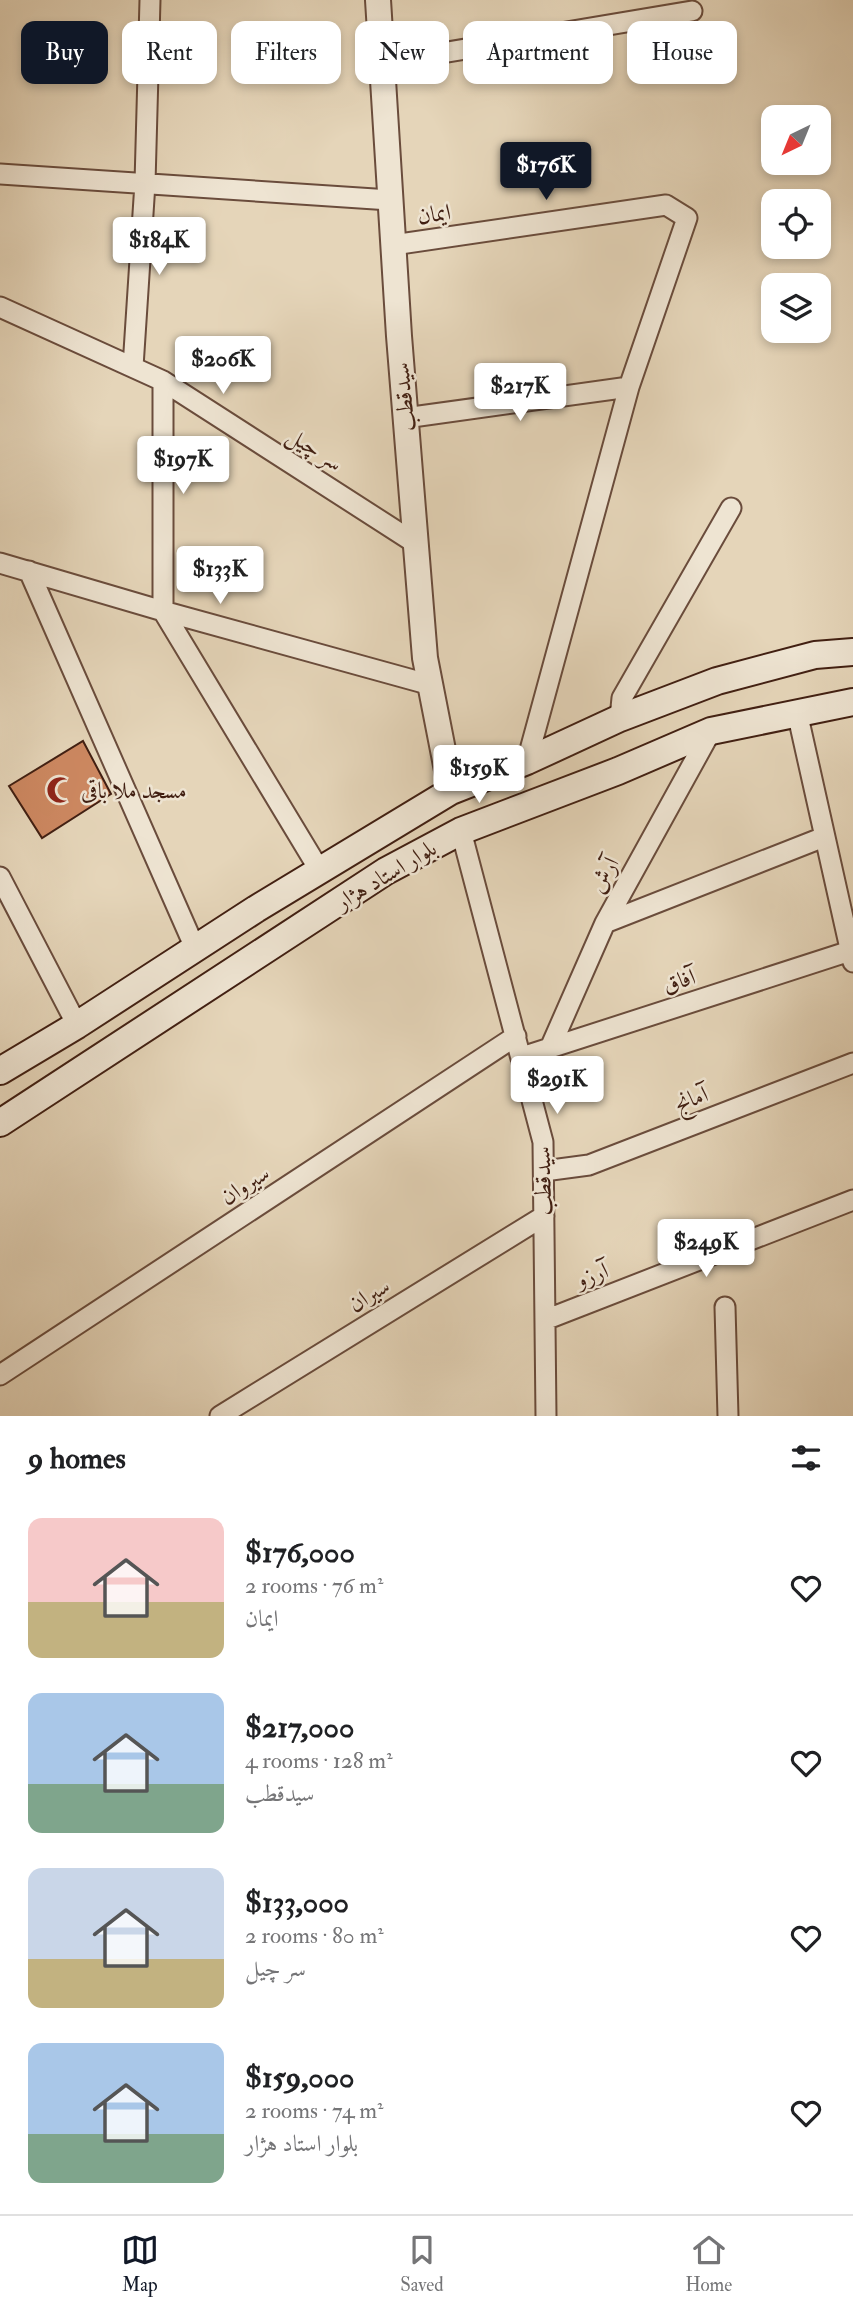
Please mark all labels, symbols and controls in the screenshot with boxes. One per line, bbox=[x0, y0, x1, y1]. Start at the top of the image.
chip: Buy bbox=[21, 21, 108, 84]
chip: Rent bbox=[122, 21, 217, 84]
chip: Filters bbox=[231, 21, 341, 84]
chip: New bbox=[355, 21, 449, 84]
chip: Apartment bbox=[463, 21, 613, 84]
chip: House bbox=[627, 21, 737, 84]
north arrow bbox=[761, 105, 831, 175]
map controls bbox=[761, 105, 831, 343]
pin: $176K bbox=[497, 142, 595, 202]
text: $176K bbox=[516, 150, 576, 179]
button: locate bbox=[761, 189, 831, 259]
street label: ایمان bbox=[415, 197, 453, 231]
pin: $184K bbox=[110, 218, 208, 277]
text: $184K bbox=[129, 225, 189, 254]
button: layers bbox=[761, 273, 831, 343]
pin: $206K bbox=[174, 336, 272, 396]
text: $206K bbox=[191, 344, 255, 373]
street label: سیدقطب bbox=[387, 361, 422, 433]
pin: $217K bbox=[471, 364, 569, 423]
text: $217K bbox=[490, 371, 550, 400]
street label: سر چیل bbox=[280, 420, 348, 479]
pin: $197K bbox=[134, 436, 232, 496]
text: $197K bbox=[153, 444, 213, 473]
pin: $133K bbox=[171, 546, 269, 606]
text: $133K bbox=[193, 554, 247, 583]
pin: $159K bbox=[430, 746, 528, 805]
text: $159K bbox=[449, 753, 509, 782]
mosque icon: مسجد ملا باقی bbox=[45, 775, 75, 805]
place label: مسجد ملا باقی bbox=[81, 776, 187, 805]
street label: بلوار استاد هژار bbox=[328, 833, 442, 918]
street label: آرش bbox=[582, 849, 627, 898]
street label: آفاق bbox=[659, 961, 702, 1000]
pin: $291K bbox=[508, 1056, 606, 1116]
text: $291K bbox=[527, 1064, 587, 1093]
street label: آمانج bbox=[670, 1078, 717, 1123]
street label: سیدقطب bbox=[528, 1146, 559, 1216]
street label: سیروان bbox=[215, 1158, 275, 1212]
pin: $249K bbox=[657, 1220, 755, 1279]
text: $249K bbox=[674, 1227, 738, 1256]
street label: آرزو bbox=[570, 1255, 615, 1295]
street label: سیران bbox=[343, 1271, 395, 1319]
icon: filters bbox=[787, 1439, 825, 1477]
text: 9 homes bbox=[28, 1440, 126, 1477]
text: $176,000 bbox=[245, 1534, 355, 1571]
icon: home bbox=[84, 1546, 168, 1630]
icon: heart bbox=[787, 1569, 825, 1607]
text: 2 rooms · 76 m² bbox=[245, 1571, 383, 1600]
text: ایمان bbox=[245, 1604, 279, 1633]
text: $217,000 bbox=[245, 1709, 354, 1746]
icon: home bbox=[84, 1721, 168, 1805]
icon: heart bbox=[787, 1744, 825, 1782]
text: 4 rooms · 128 m² bbox=[245, 1746, 393, 1775]
text: سیدقطب bbox=[245, 1779, 314, 1808]
text: $133,000 bbox=[245, 1884, 349, 1921]
icon: home bbox=[84, 1896, 168, 1980]
icon: heart bbox=[787, 1919, 825, 1957]
text: 2 rooms · 80 m² bbox=[245, 1921, 384, 1950]
text: سر چیل bbox=[245, 1954, 306, 1983]
text: $159,000 bbox=[245, 2059, 354, 2096]
icon: home bbox=[84, 2071, 168, 2155]
icon: heart bbox=[787, 2094, 825, 2132]
text: 2 rooms · 74 m² bbox=[245, 2096, 384, 2125]
text: بلوار استاد هژار bbox=[245, 2129, 358, 2158]
tab: Map bbox=[121, 2231, 159, 2297]
tab: Saved bbox=[400, 2231, 444, 2297]
tab: Home bbox=[685, 2231, 732, 2297]

